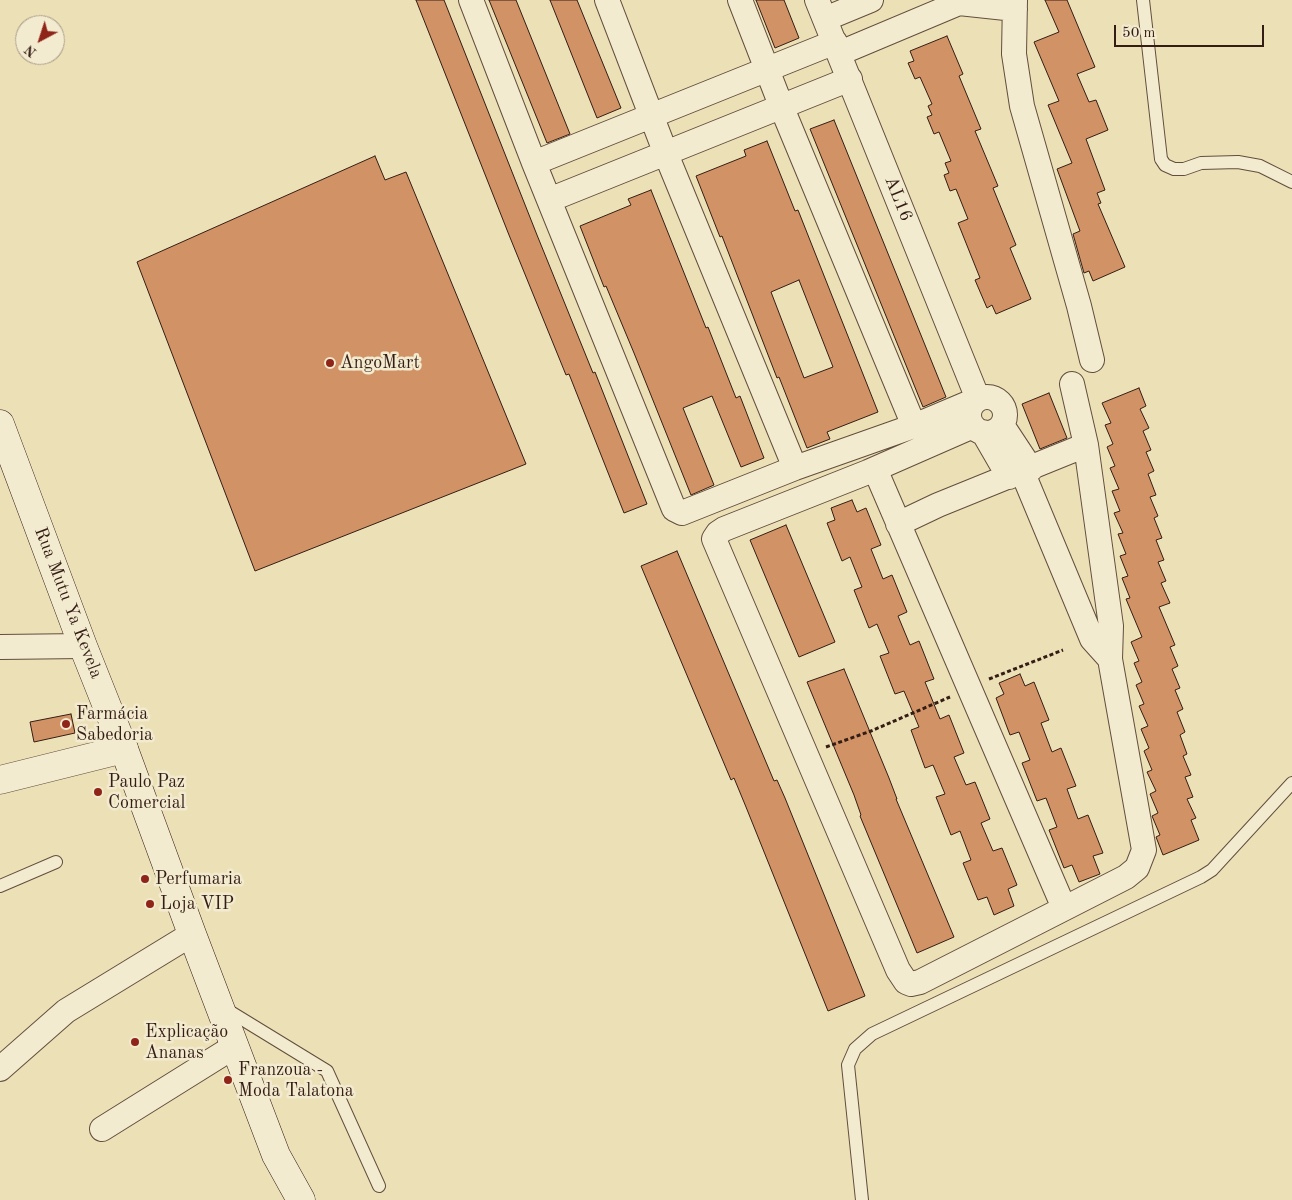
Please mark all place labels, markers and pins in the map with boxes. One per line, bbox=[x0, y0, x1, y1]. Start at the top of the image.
place label: AngoMart bbox=[340, 352, 420, 374]
marker: AngoMart bbox=[324, 357, 336, 369]
place label: Farmácia Sabedoria bbox=[76, 703, 153, 746]
marker: Farmácia Sabedoria bbox=[60, 718, 72, 730]
place label: Paulo Paz Comercial bbox=[108, 771, 185, 814]
marker: Paulo Paz Comercial bbox=[92, 786, 104, 798]
place label: Perfumaria bbox=[155, 868, 242, 890]
marker: Perfumaria bbox=[139, 873, 151, 885]
place label: Loja VIP bbox=[160, 893, 234, 915]
marker: Loja VIP bbox=[144, 898, 156, 910]
place label: Explicação Ananas bbox=[145, 1021, 228, 1064]
marker: Explicação Ananas bbox=[129, 1036, 141, 1048]
place label: Franzoua - Moda Talatona bbox=[238, 1059, 354, 1102]
marker: Franzoua - Moda Talatona bbox=[222, 1074, 234, 1086]

